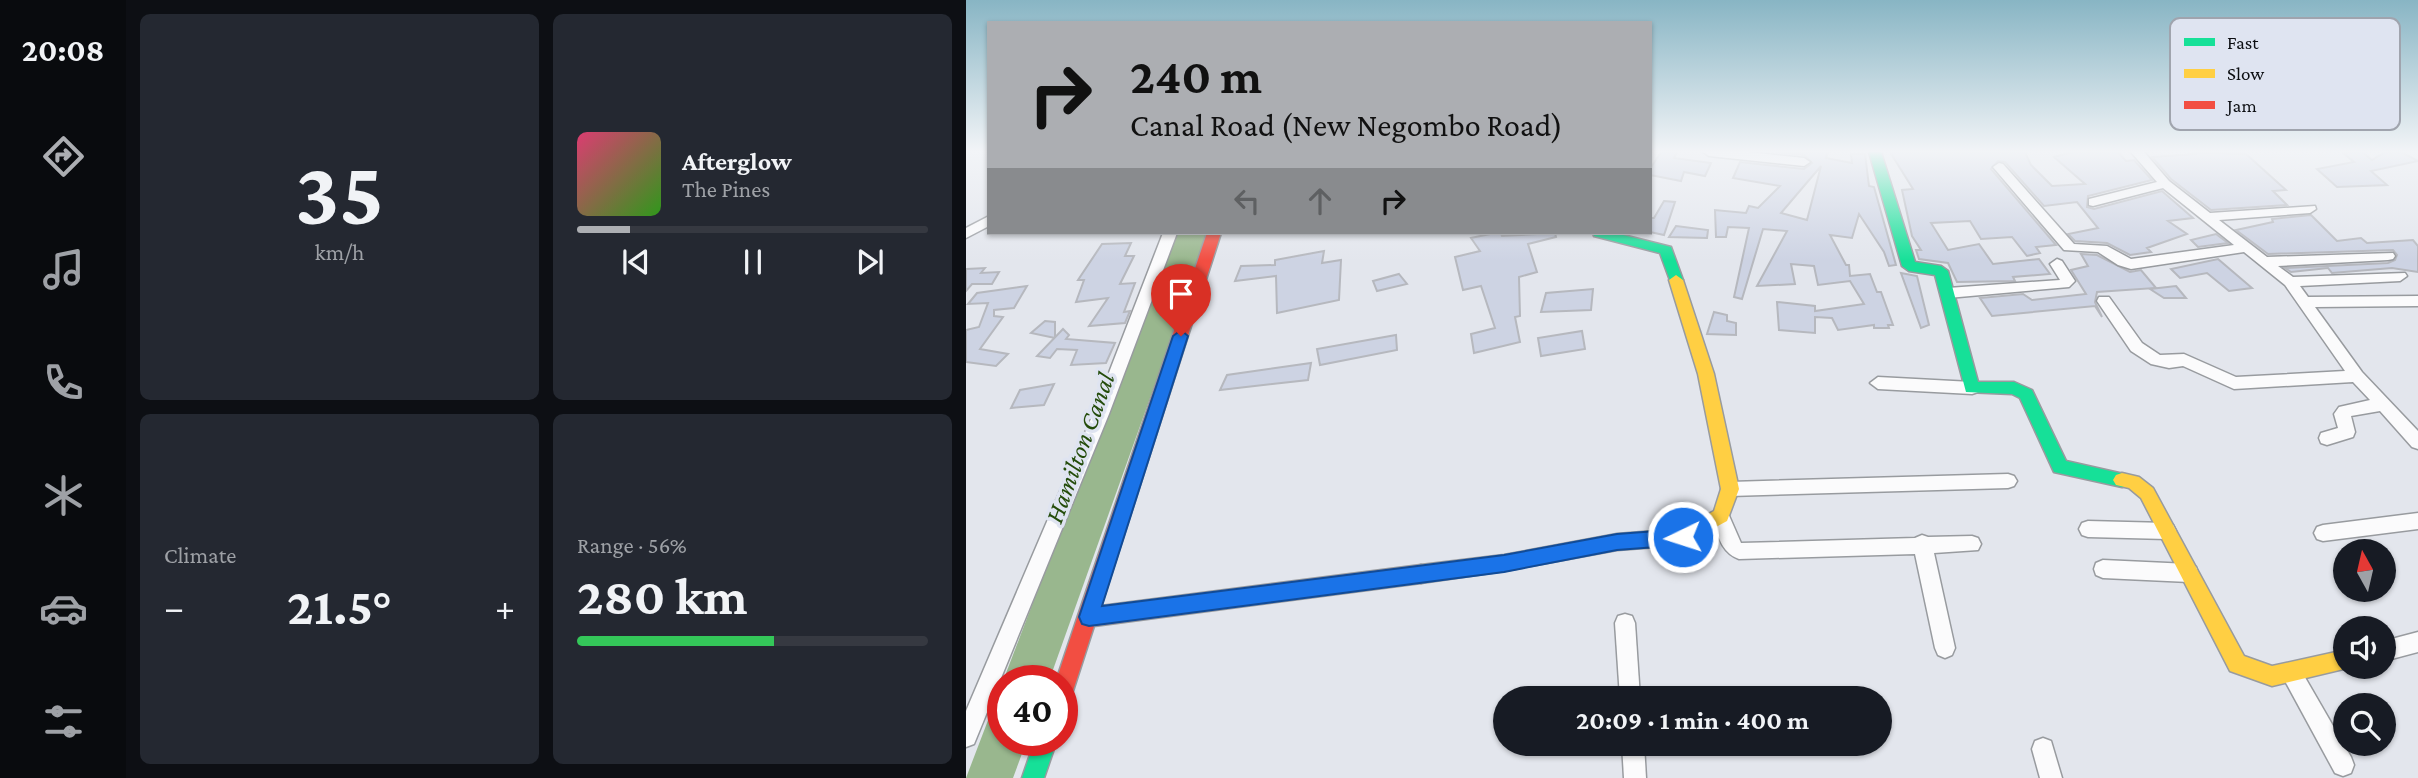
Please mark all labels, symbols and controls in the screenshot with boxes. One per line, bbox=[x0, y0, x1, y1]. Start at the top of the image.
legend bbox=[2170, 18, 2400, 130]
text: 20:08 bbox=[22, 32, 104, 68]
text: Fast bbox=[2227, 32, 2259, 53]
icon: right bbox=[1015, 49, 1106, 140]
text: 240 m bbox=[1130, 49, 1262, 104]
text: Slow bbox=[2227, 63, 2264, 84]
text: Jam bbox=[2225, 95, 2257, 116]
text: Canal Road (New Negombo Road) bbox=[1130, 107, 1563, 143]
icon: directions bbox=[39, 132, 88, 181]
text: 35 bbox=[295, 142, 384, 244]
text: Afterglow bbox=[682, 147, 792, 176]
text: The Pines bbox=[682, 176, 770, 202]
icon: left bbox=[1228, 182, 1266, 220]
icon: ahead bbox=[1301, 182, 1339, 220]
icon: right bbox=[1374, 182, 1412, 220]
text: km/h bbox=[315, 239, 364, 265]
icon: previous bbox=[617, 243, 655, 281]
icon: pause bbox=[734, 243, 772, 281]
icon: next bbox=[851, 243, 889, 281]
icon: music bbox=[39, 245, 88, 294]
pin bbox=[1151, 264, 1211, 336]
icon: arrive bbox=[1162, 275, 1200, 313]
icon: phone bbox=[39, 358, 88, 407]
water label: Hamilton Canal bbox=[1039, 368, 1121, 527]
icon: climate bbox=[39, 471, 88, 520]
position arrow bbox=[1646, 500, 1720, 574]
text: Range · 56% bbox=[577, 532, 687, 558]
north arrow bbox=[2333, 539, 2396, 602]
map controls bbox=[2333, 539, 2396, 756]
text: Climate bbox=[164, 542, 236, 568]
text: 280 km bbox=[577, 567, 748, 625]
text: 21.5° bbox=[287, 577, 392, 635]
icon: car bbox=[39, 584, 88, 633]
text: − bbox=[164, 586, 184, 628]
text: + bbox=[495, 586, 515, 628]
button: sound bbox=[2333, 616, 2396, 679]
speed limit sign: 40 bbox=[987, 665, 1078, 756]
button: search bbox=[2333, 693, 2396, 756]
icon: filters bbox=[39, 697, 88, 746]
text: 20:09 · 1 min · 400 m bbox=[1576, 706, 1809, 735]

